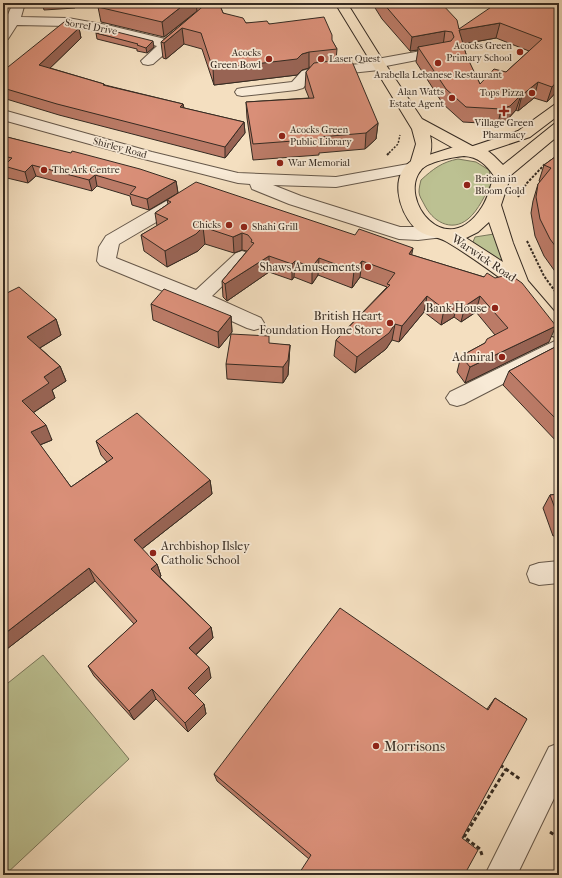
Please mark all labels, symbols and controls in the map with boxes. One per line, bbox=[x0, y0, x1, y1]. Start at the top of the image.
street label: Sorrel Drive bbox=[64, 17, 118, 38]
place label: Acocks Green Primary School bbox=[446, 40, 512, 64]
place label: Acocks Green Bowl bbox=[210, 47, 261, 71]
marker: Acocks Green Primary School bbox=[515, 47, 525, 57]
place label: Laser Quest bbox=[329, 53, 381, 65]
marker: Acocks Green Bowl bbox=[264, 54, 274, 64]
marker: Laser Quest bbox=[316, 54, 326, 64]
marker: Arabella Lebanese Restaurant bbox=[433, 58, 443, 68]
place label: Arabella Lebanese Restaurant bbox=[373, 69, 502, 81]
place label: Alan Watts Estate Agent bbox=[389, 86, 444, 110]
place label: Tops Pizza bbox=[479, 87, 524, 99]
marker: Tops Pizza bbox=[527, 88, 537, 98]
marker: Alan Watts Estate Agent bbox=[447, 93, 457, 103]
marker: Village Green Pharmacy bbox=[499, 106, 509, 116]
place label: Village Green Pharmacy bbox=[473, 117, 534, 141]
place label: Acocks Green Public Library bbox=[289, 124, 352, 148]
marker: Acocks Green Public Library bbox=[277, 131, 287, 141]
street label: Shirley Road bbox=[92, 135, 149, 161]
place label: War Memorial bbox=[287, 157, 350, 169]
marker: War Memorial bbox=[275, 158, 285, 168]
place label: The Ark Centre bbox=[52, 164, 120, 176]
marker: The Ark Centre bbox=[39, 165, 49, 175]
place label: Britain in Bloom Gold bbox=[475, 173, 526, 197]
marker: Britain in Bloom Gold bbox=[462, 180, 472, 190]
place label: Chicks bbox=[193, 219, 221, 231]
marker: Chicks bbox=[224, 220, 234, 230]
place label: Shahi Grill bbox=[252, 221, 298, 233]
marker: Shahi Grill bbox=[239, 222, 249, 232]
street label: Warwick Road bbox=[448, 231, 519, 285]
place label: Shaws Amusements bbox=[260, 260, 361, 274]
marker: Shaws Amusements bbox=[363, 262, 373, 272]
place label: Bank House bbox=[425, 301, 487, 315]
marker: Bank House bbox=[490, 303, 500, 313]
place label: British Heart Foundation Home Store bbox=[259, 309, 383, 337]
marker: British Heart Foundation Home Store bbox=[385, 318, 395, 328]
place label: Admiral bbox=[451, 350, 495, 364]
marker: Admiral bbox=[497, 352, 507, 362]
place label: Archbishop Ilsley Catholic School bbox=[160, 539, 250, 567]
marker: Archbishop Ilsley Catholic School bbox=[148, 548, 158, 558]
place label: Morrisons bbox=[384, 738, 445, 755]
marker: Morrisons bbox=[371, 741, 381, 751]

